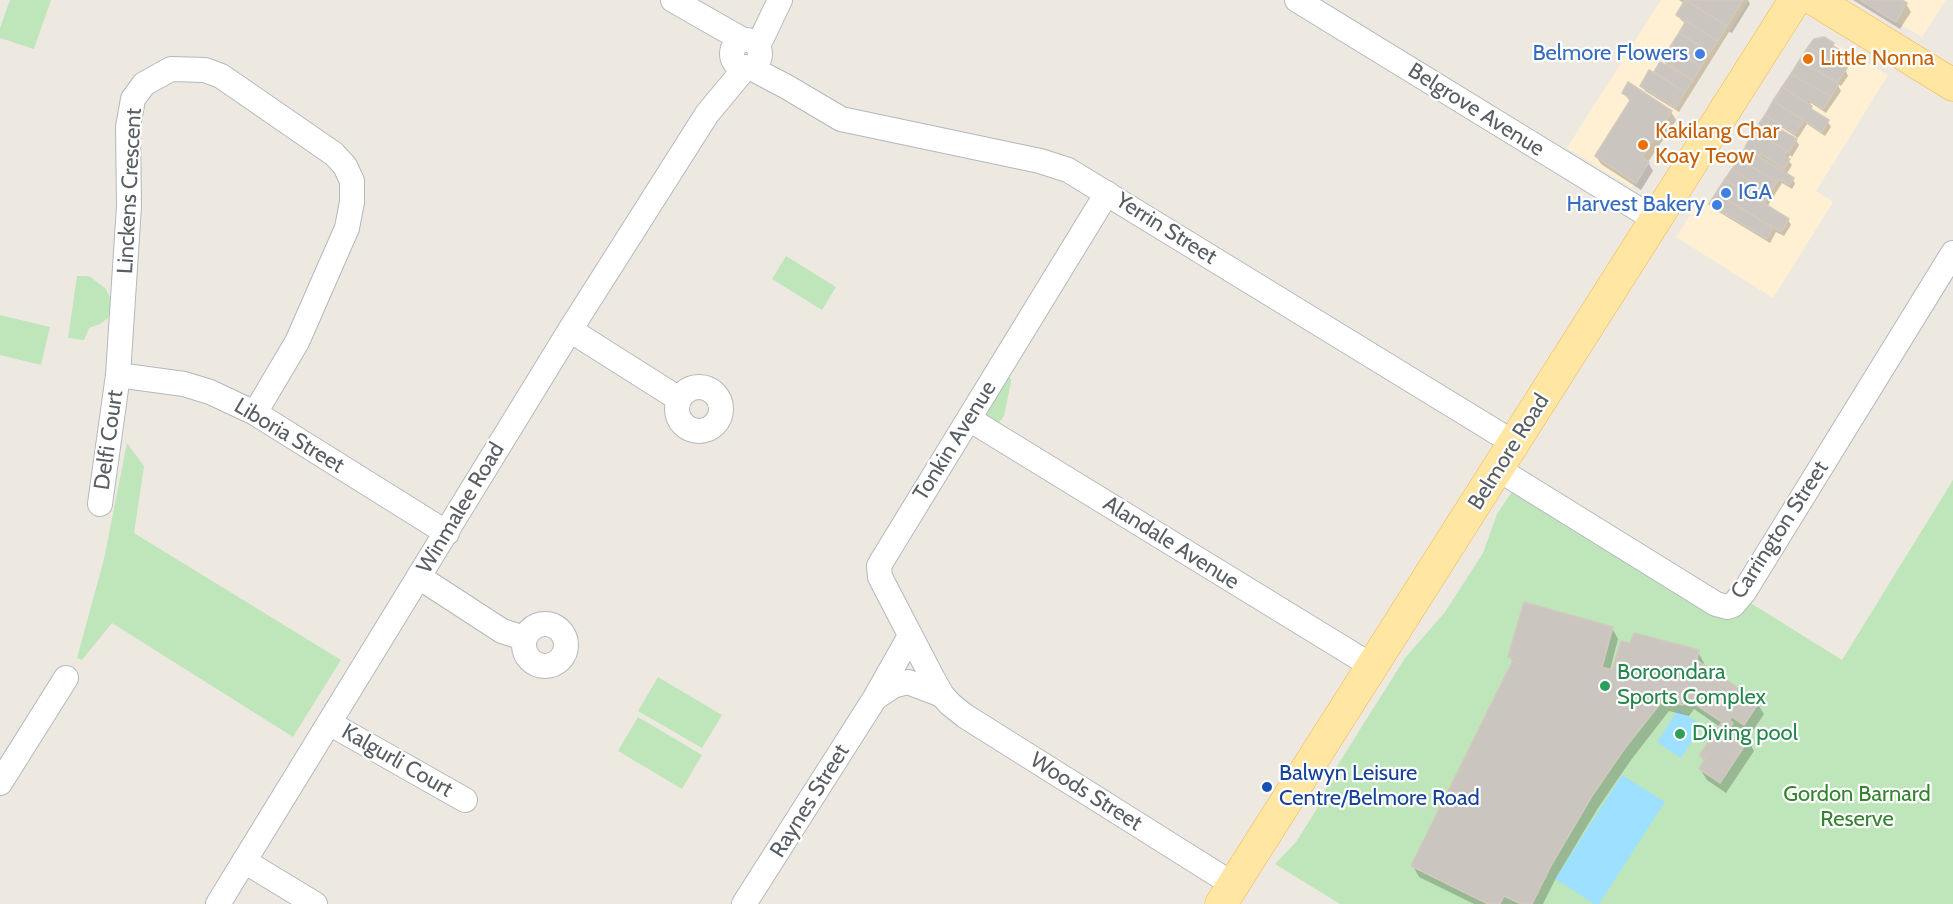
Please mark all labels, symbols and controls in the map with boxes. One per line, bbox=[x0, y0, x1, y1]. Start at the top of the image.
place label: Belmore Flowers bbox=[1532, 41, 1688, 67]
place label: Little Nonna bbox=[1820, 46, 1934, 72]
marker: Belmore Flowers bbox=[1693, 47, 1707, 61]
marker: Little Nonna bbox=[1801, 52, 1815, 66]
street label: Belgrove Avenue bbox=[1403, 58, 1549, 162]
street label: Linckens Crescent bbox=[112, 107, 148, 275]
place label: Kakilang Char Koay Teow bbox=[1655, 119, 1779, 170]
marker: Kakilang Char Koay Teow bbox=[1636, 138, 1650, 152]
place label: IGA bbox=[1738, 180, 1772, 206]
marker: IGA bbox=[1719, 186, 1733, 200]
street label: Yerrin Street bbox=[1111, 188, 1221, 270]
place label: Harvest Bakery bbox=[1566, 192, 1705, 218]
marker: Harvest Bakery bbox=[1710, 198, 1724, 212]
street label: Tonkin Avenue bbox=[908, 376, 1002, 506]
street label: Delfi Court bbox=[89, 388, 129, 492]
street label: Belmore Road bbox=[1463, 389, 1555, 515]
street label: Liboria Street bbox=[229, 393, 349, 479]
street label: Winmalee Road bbox=[412, 438, 510, 578]
street label: Carrington Street bbox=[1726, 456, 1834, 604]
street label: Alandale Avenue bbox=[1098, 491, 1244, 595]
place label: Boroondara Sports Complex bbox=[1617, 660, 1766, 712]
marker: Boroondara Sports Complex bbox=[1598, 679, 1612, 693]
street label: Kalgurli Court bbox=[337, 719, 457, 803]
place label: Diving pool bbox=[1692, 721, 1798, 747]
marker: Diving pool bbox=[1673, 727, 1687, 741]
street label: Raynes Street bbox=[765, 739, 855, 863]
street label: Woods Street bbox=[1025, 747, 1147, 837]
place label: Balwyn Leisure Centre/Belmore Road bbox=[1279, 761, 1480, 812]
marker: Balwyn Leisure Centre/Belmore Road bbox=[1260, 780, 1274, 794]
park label: Gordon Barnard Reserve bbox=[1783, 782, 1931, 834]

